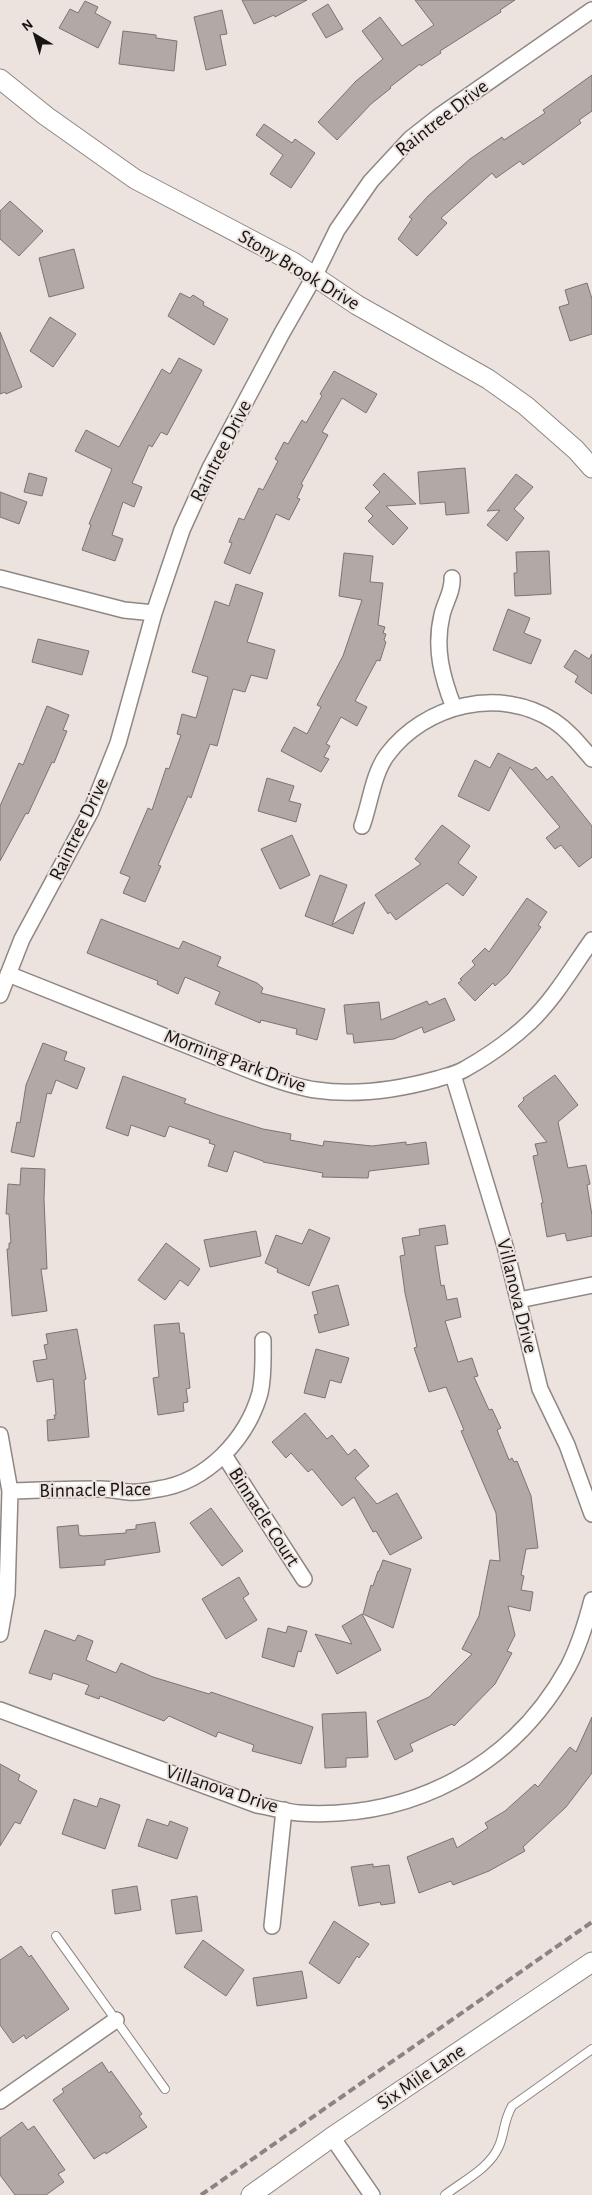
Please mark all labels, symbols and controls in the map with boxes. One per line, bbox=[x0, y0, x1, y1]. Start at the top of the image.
north arrow bbox=[10, 10, 60, 60]
text: N bbox=[19, 17, 36, 34]
street label: Raintree Drive bbox=[392, 76, 492, 160]
street label: Stony Brook Drive bbox=[235, 226, 363, 314]
street label: Raintree Drive bbox=[187, 397, 255, 505]
street label: Raintree Drive bbox=[46, 775, 112, 883]
street label: Morning Park Drive bbox=[161, 1026, 309, 1096]
street label: Villanova Drive bbox=[493, 1237, 541, 1355]
street label: Binnacle Court bbox=[225, 1464, 304, 1570]
street label: Binnacle Place bbox=[39, 1479, 151, 1501]
street label: Villanova Drive bbox=[163, 1761, 281, 1817]
street label: Six Mile Lane bbox=[373, 2040, 469, 2114]

